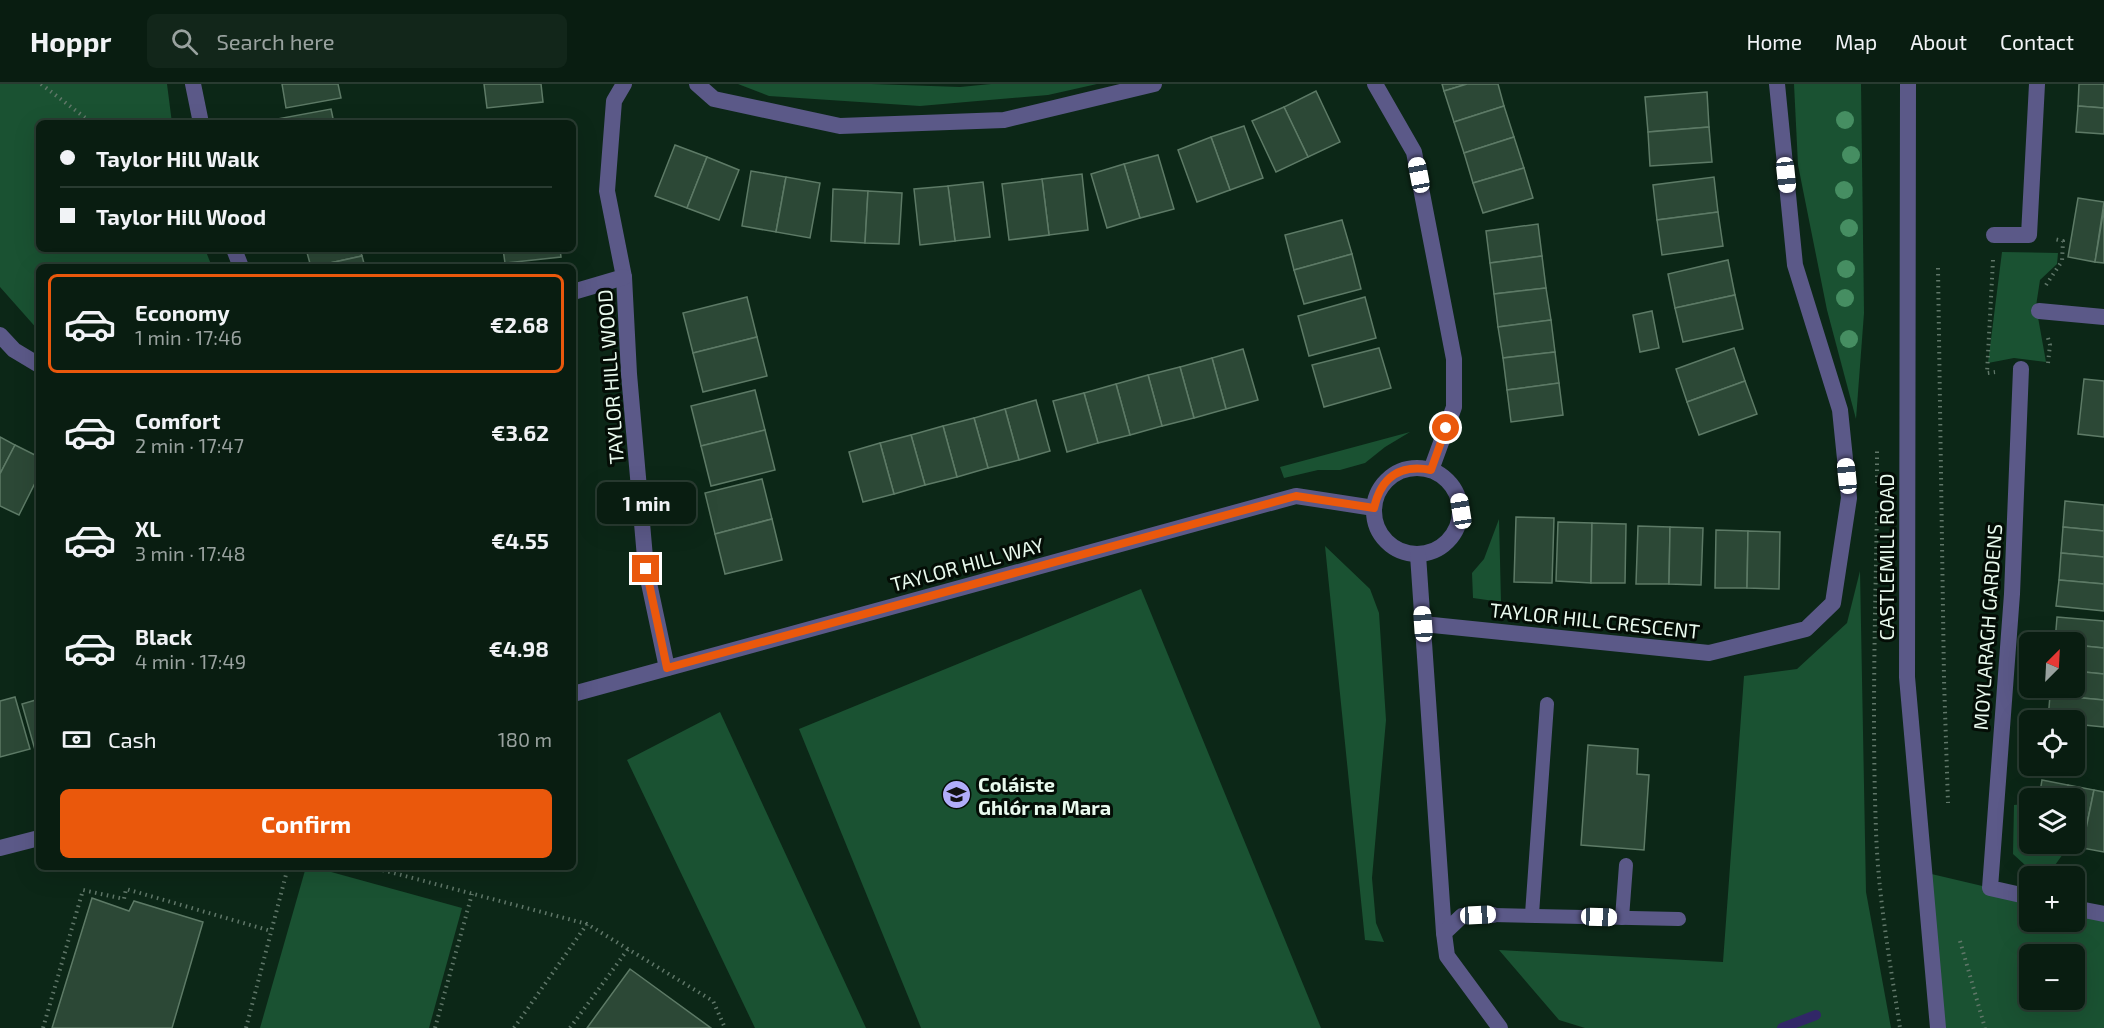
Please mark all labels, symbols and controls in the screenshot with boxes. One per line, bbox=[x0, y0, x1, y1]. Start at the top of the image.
search box bbox=[147, 14, 567, 68]
text: Hoppr bbox=[30, 24, 111, 58]
icon: search bbox=[168, 25, 201, 58]
text: Search here bbox=[216, 28, 335, 54]
text: Home bbox=[1746, 29, 1802, 54]
text: Map bbox=[1835, 29, 1877, 54]
text: About bbox=[1910, 29, 1967, 54]
text: Contact bbox=[2000, 29, 2074, 54]
text: Taylor Hill Walk bbox=[96, 145, 259, 171]
car bbox=[1407, 156, 1431, 194]
car bbox=[1775, 156, 1797, 194]
text: Taylor Hill Wood bbox=[96, 203, 266, 229]
street label: TAYLOR HILL WOOD bbox=[592, 289, 628, 465]
icon: car bbox=[63, 297, 117, 351]
text: Economy bbox=[135, 299, 230, 325]
text: €2.68 bbox=[490, 311, 549, 337]
text: 1 min · 17:46 bbox=[135, 325, 242, 349]
icon: car bbox=[63, 405, 117, 459]
text: Comfort bbox=[135, 407, 220, 433]
route start bbox=[1432, 414, 1459, 441]
text: €3.62 bbox=[491, 419, 549, 445]
text: 2 min · 17:47 bbox=[135, 433, 244, 457]
car bbox=[1836, 457, 1858, 495]
street label: CASTLEMILL ROAD bbox=[1874, 474, 1898, 640]
callout: 1 min bbox=[596, 482, 696, 524]
text: 1 min bbox=[622, 491, 671, 515]
car bbox=[1449, 492, 1473, 530]
icon: car bbox=[63, 513, 117, 567]
text: XL bbox=[135, 515, 161, 541]
street label: MOYLARAGH GARDENS bbox=[1968, 523, 2006, 731]
text: €4.55 bbox=[491, 527, 549, 553]
street label: TAYLOR HILL WAY bbox=[888, 532, 1047, 596]
text: 3 min · 17:48 bbox=[135, 541, 246, 565]
route end bbox=[632, 555, 659, 582]
street label: TAYLOR HILL CRESCENT bbox=[1489, 597, 1702, 643]
car bbox=[1413, 605, 1433, 643]
icon: car bbox=[63, 621, 117, 675]
text: Black bbox=[135, 623, 192, 649]
north arrow bbox=[2019, 632, 2085, 698]
map controls bbox=[2019, 632, 2085, 1010]
text: €4.98 bbox=[489, 635, 549, 661]
text: 4 min · 17:49 bbox=[135, 649, 246, 673]
button: locate bbox=[2019, 710, 2085, 776]
icon: cash bbox=[60, 723, 93, 756]
text: Cash bbox=[108, 726, 157, 752]
text: 180 m bbox=[498, 727, 552, 751]
place label: Coláiste Ghlór na Mara bbox=[978, 772, 1111, 819]
school or university icon: Coláiste Ghlór na Mara bbox=[941, 779, 973, 811]
button: layers bbox=[2019, 788, 2085, 854]
button: Confirm bbox=[60, 789, 552, 858]
button: + bbox=[2019, 866, 2085, 932]
car bbox=[1460, 905, 1496, 925]
car bbox=[1581, 907, 1617, 927]
button: − bbox=[2019, 944, 2085, 1010]

